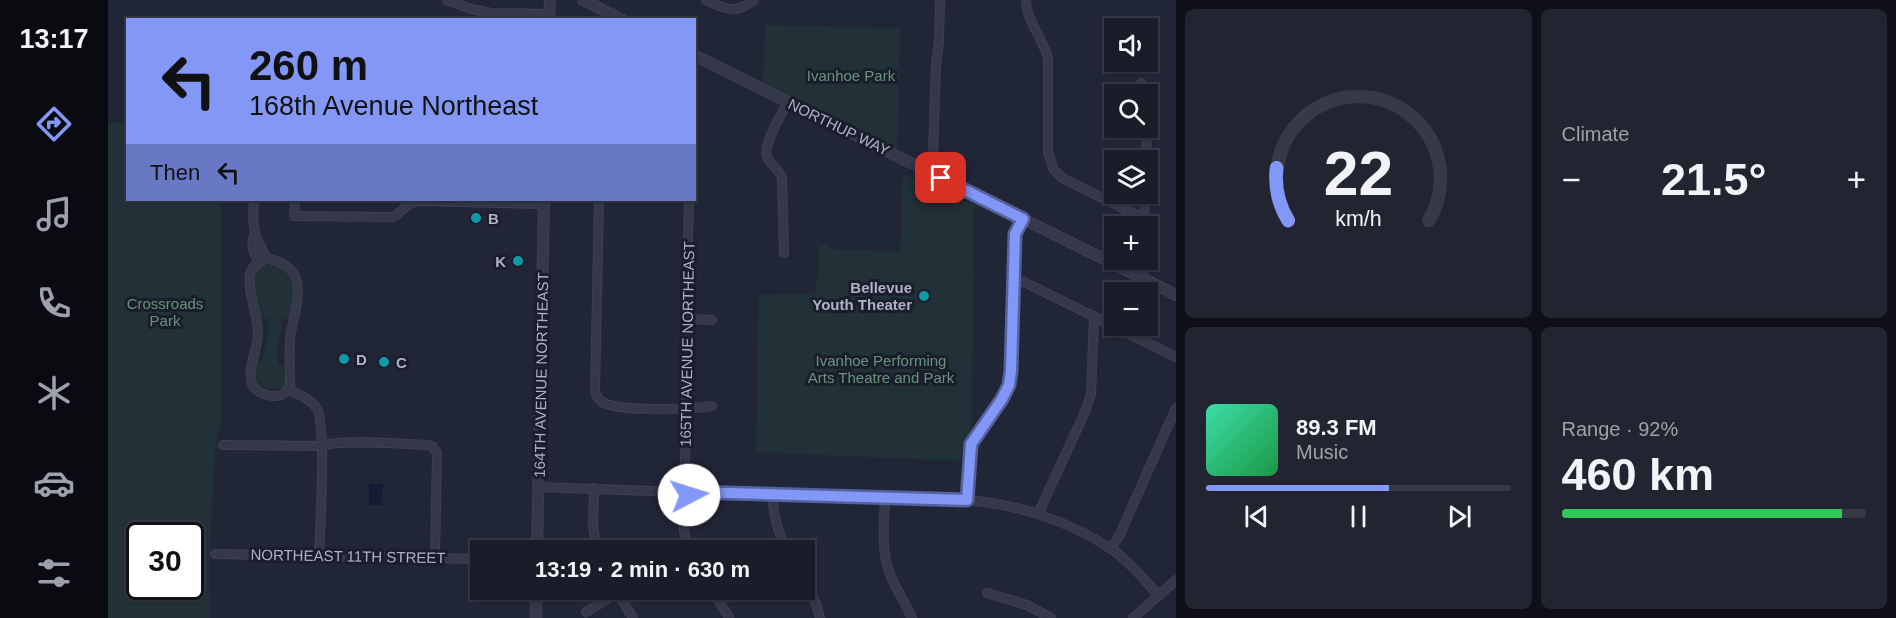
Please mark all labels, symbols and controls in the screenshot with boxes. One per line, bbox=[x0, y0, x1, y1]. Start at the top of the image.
map controls bbox=[1104, 18, 1158, 336]
button: sound bbox=[1104, 18, 1158, 72]
text: 13:17 bbox=[19, 24, 89, 54]
icon: left bbox=[150, 42, 228, 120]
text: 260 m bbox=[249, 42, 368, 89]
park label: Ivanhoe Park bbox=[807, 67, 896, 84]
button: search bbox=[1104, 84, 1158, 138]
text: 168th Avenue Northeast bbox=[249, 91, 538, 121]
street label: NORTHUP WAY bbox=[786, 95, 892, 159]
icon: directions bbox=[33, 103, 75, 145]
text: Climate bbox=[1562, 123, 1629, 145]
text: 22 bbox=[1324, 139, 1393, 208]
button: layers bbox=[1104, 150, 1158, 204]
pin bbox=[915, 152, 966, 203]
text: 21.5° bbox=[1661, 154, 1767, 205]
icon: left bbox=[212, 156, 245, 189]
text: Then bbox=[150, 160, 200, 185]
icon: arrive bbox=[924, 161, 957, 194]
text: − bbox=[1562, 161, 1581, 198]
text: + bbox=[1847, 161, 1866, 198]
icon: music bbox=[33, 193, 75, 235]
text: km/h bbox=[1335, 207, 1381, 231]
place label: B bbox=[488, 210, 499, 227]
marker: B bbox=[469, 211, 483, 225]
button: + bbox=[1104, 216, 1158, 270]
street label: 165TH AVENUE NORTHEAST bbox=[677, 241, 697, 447]
place label: K bbox=[495, 253, 506, 270]
marker: K bbox=[511, 254, 525, 268]
street label: 164TH AVENUE NORTHEAST bbox=[531, 272, 551, 478]
place label: Bellevue Youth Theater bbox=[812, 279, 912, 313]
icon: phone bbox=[33, 282, 75, 324]
button: − bbox=[1104, 282, 1158, 336]
marker: Bellevue Youth Theater bbox=[917, 289, 931, 303]
park label: Crossroads Park bbox=[127, 295, 203, 329]
place label: D bbox=[356, 351, 367, 368]
marker: D bbox=[337, 352, 351, 366]
park label: Ivanhoe Performing Arts Theatre and Park bbox=[808, 352, 955, 386]
place label: C bbox=[396, 354, 407, 371]
marker: C bbox=[377, 355, 391, 369]
icon: climate bbox=[33, 372, 75, 414]
text: 89.3 FM bbox=[1296, 415, 1377, 440]
text: Range · 92% bbox=[1562, 418, 1678, 440]
text: Music bbox=[1296, 441, 1348, 463]
text: 460 km bbox=[1562, 449, 1714, 500]
icon: car bbox=[33, 462, 75, 504]
position arrow bbox=[657, 463, 721, 527]
icon: previous bbox=[1240, 500, 1273, 533]
icon: pause bbox=[1342, 500, 1375, 533]
icon: next bbox=[1443, 500, 1476, 533]
speed limit sign: 30 bbox=[126, 522, 204, 600]
street label: NORTHEAST 11TH STREET bbox=[250, 546, 446, 566]
icon: filters bbox=[33, 552, 75, 594]
text: 13:19 · 2 min · 630 m bbox=[535, 557, 750, 582]

